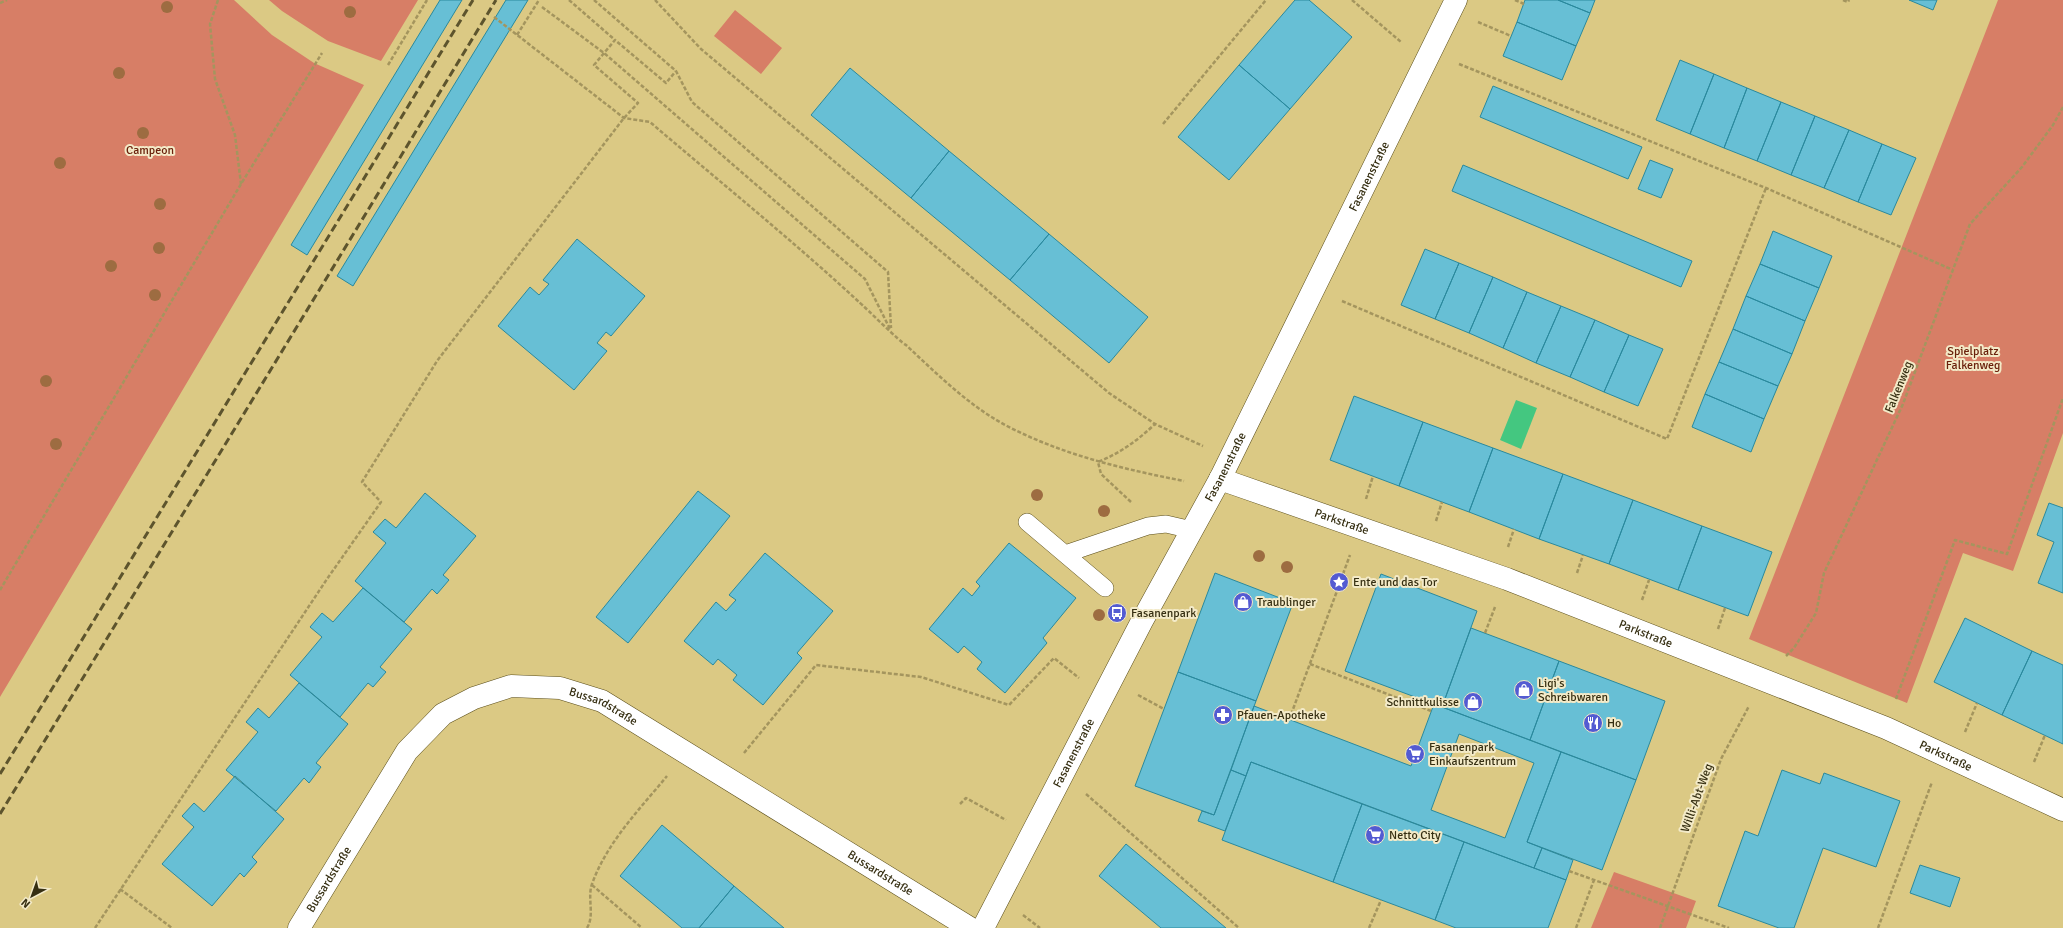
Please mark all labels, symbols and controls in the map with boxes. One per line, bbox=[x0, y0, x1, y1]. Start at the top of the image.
street label: Fasanenstraße bbox=[1346, 139, 1393, 214]
park label: Campeon bbox=[126, 143, 174, 158]
park label: Spielplatz Falkenweg bbox=[1946, 344, 2000, 373]
street label: Falkenweg bbox=[1882, 359, 1916, 415]
street label: Fasanenstraße bbox=[1202, 430, 1249, 504]
street label: Parkstraße bbox=[1313, 505, 1371, 538]
place icon: Ente und das Tor bbox=[1328, 571, 1350, 593]
place label: Ente und das Tor bbox=[1353, 575, 1438, 590]
shop icon: Traublinger bbox=[1232, 591, 1254, 613]
place label: Traublinger bbox=[1257, 595, 1316, 610]
bus stop icon: Fasanenpark bbox=[1106, 602, 1128, 624]
place label: Fasanenpark bbox=[1131, 606, 1196, 621]
street label: Parkstraße bbox=[1617, 616, 1675, 651]
place label: Ligi's Schreibwaren bbox=[1538, 676, 1608, 705]
shop icon: Ligi's Schreibwaren bbox=[1513, 679, 1535, 701]
street label: Bussardstraße bbox=[567, 684, 640, 729]
shop icon: Schnittkulisse bbox=[1462, 691, 1484, 713]
place label: Schnittkulisse bbox=[1386, 695, 1459, 710]
pharmacy icon: Pfauen-Apotheke bbox=[1212, 704, 1234, 726]
place label: Pfauen-Apotheke bbox=[1237, 708, 1326, 723]
restaurant icon: Ho bbox=[1582, 712, 1604, 734]
street label: Fasanenstraße bbox=[1049, 716, 1098, 790]
place label: Ho bbox=[1607, 716, 1621, 731]
street label: Parkstraße bbox=[1917, 737, 1975, 774]
place label: Fasanenpark Einkaufszentrum bbox=[1429, 740, 1516, 769]
supermarket icon: Fasanenpark Einkaufszentrum bbox=[1404, 743, 1426, 765]
street label: Willi-Abt-Weg bbox=[1678, 762, 1716, 834]
supermarket icon: Netto City bbox=[1364, 824, 1386, 846]
place label: Netto City bbox=[1389, 828, 1441, 843]
street label: Bussardstraße bbox=[303, 844, 355, 915]
street label: Bussardstraße bbox=[845, 847, 916, 899]
north arrow bbox=[12, 876, 52, 916]
text: N bbox=[19, 896, 33, 911]

